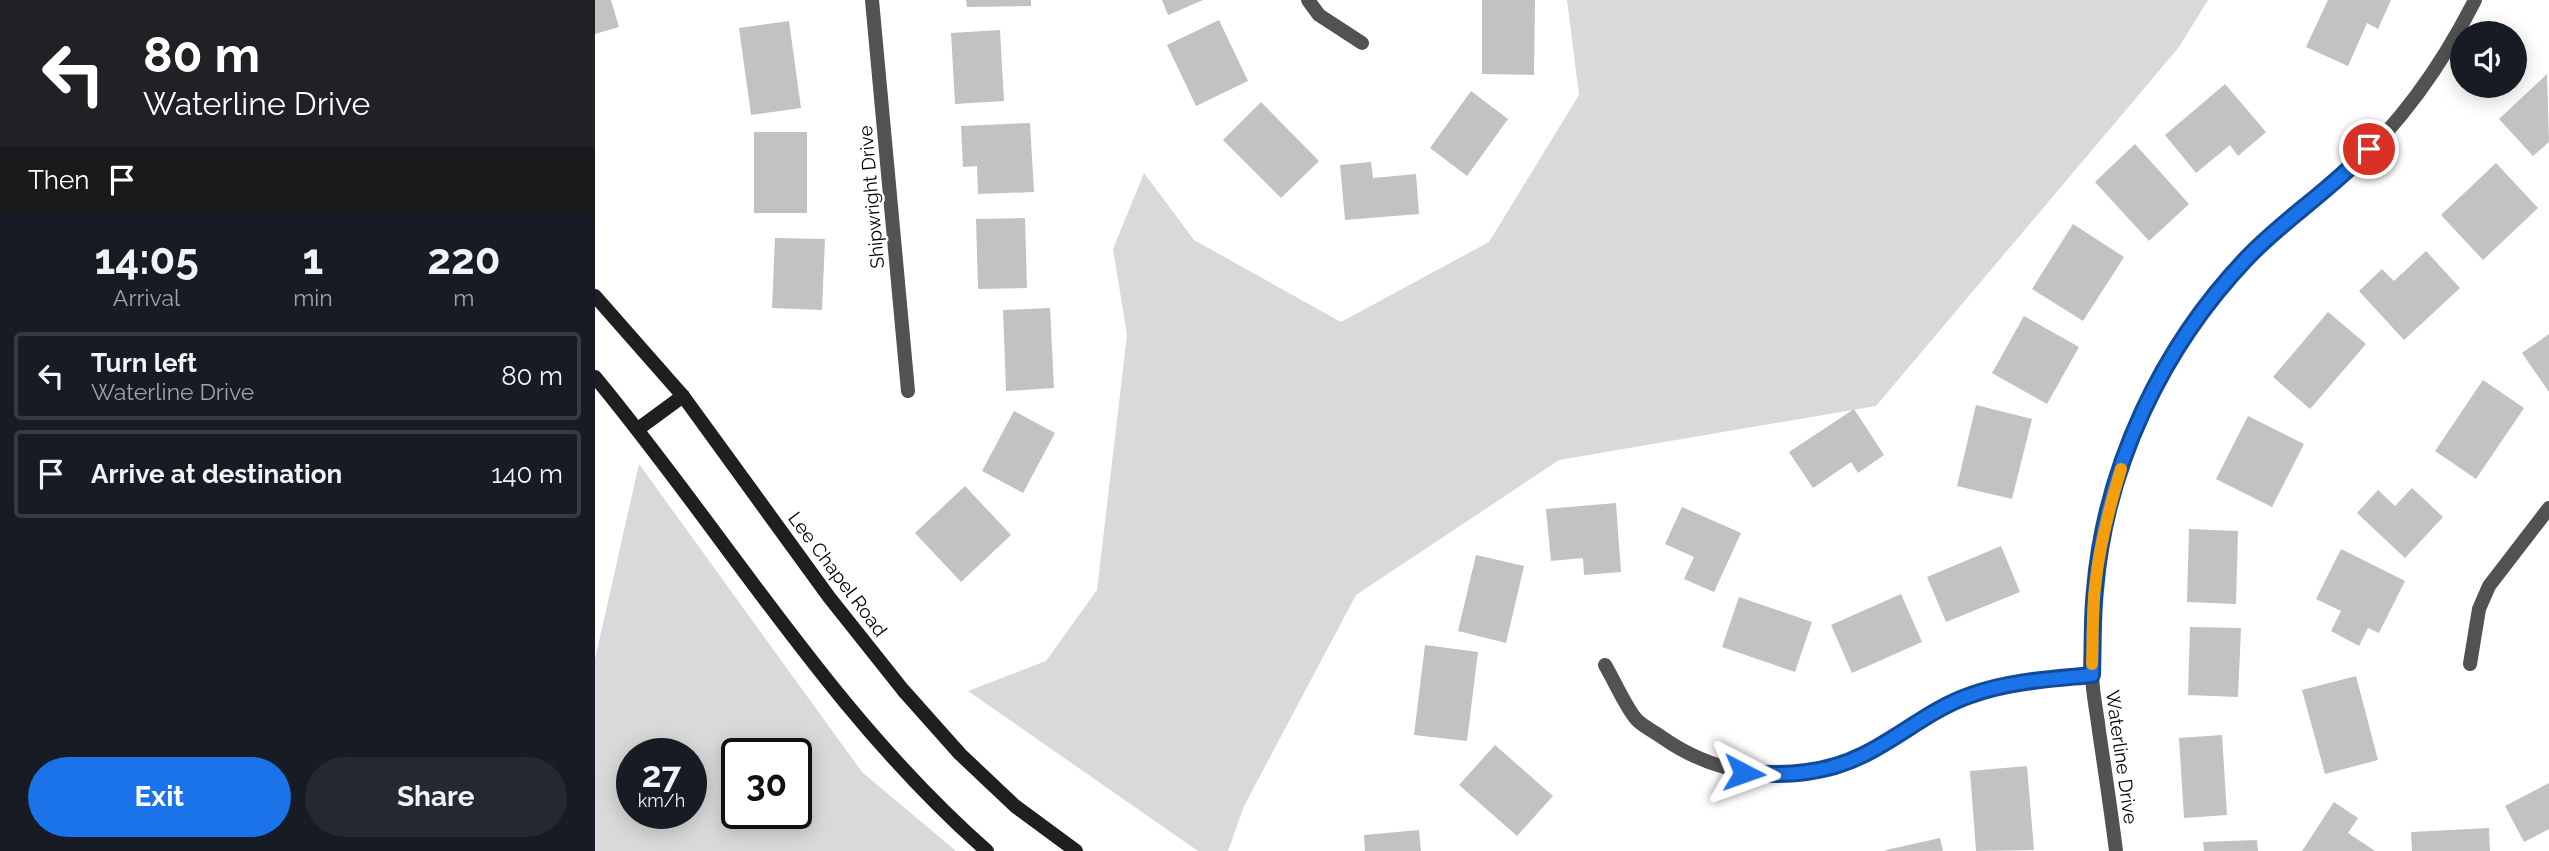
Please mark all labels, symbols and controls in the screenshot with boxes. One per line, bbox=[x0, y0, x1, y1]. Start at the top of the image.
map controls bbox=[2450, 21, 2527, 98]
button: sound bbox=[2450, 21, 2527, 98]
text: 80 m bbox=[143, 26, 260, 83]
icon: left bbox=[28, 28, 119, 119]
text: Waterline Drive bbox=[143, 85, 370, 122]
pin bbox=[2339, 119, 2399, 179]
street label: Shipwright Drive bbox=[854, 124, 888, 270]
icon: arrive bbox=[2350, 130, 2388, 168]
icon: arrive bbox=[103, 161, 141, 199]
text: Then bbox=[28, 165, 89, 195]
text: 14:05 bbox=[95, 235, 199, 284]
text: 1 bbox=[303, 235, 323, 284]
text: 220 bbox=[427, 235, 500, 284]
text: Arrival bbox=[113, 284, 180, 311]
text: min bbox=[293, 284, 333, 311]
text: m bbox=[453, 284, 474, 311]
text: Turn left bbox=[91, 348, 197, 378]
icon: left bbox=[32, 357, 70, 395]
text: 80 m bbox=[501, 361, 563, 391]
text: Waterline Drive bbox=[91, 378, 254, 405]
icon: arrive bbox=[32, 455, 70, 493]
text: Arrive at destination bbox=[91, 459, 342, 489]
text: 140 m bbox=[491, 459, 563, 489]
street label: Lee Chapel Road bbox=[784, 507, 892, 641]
street label: Waterline Drive bbox=[2102, 689, 2142, 825]
position arrow bbox=[1707, 736, 1781, 810]
speed limit sign: 30 bbox=[721, 738, 812, 829]
text: 27 bbox=[642, 754, 681, 795]
button: Exit bbox=[28, 757, 291, 837]
button: Share bbox=[305, 757, 567, 837]
text: km/h bbox=[638, 790, 685, 811]

